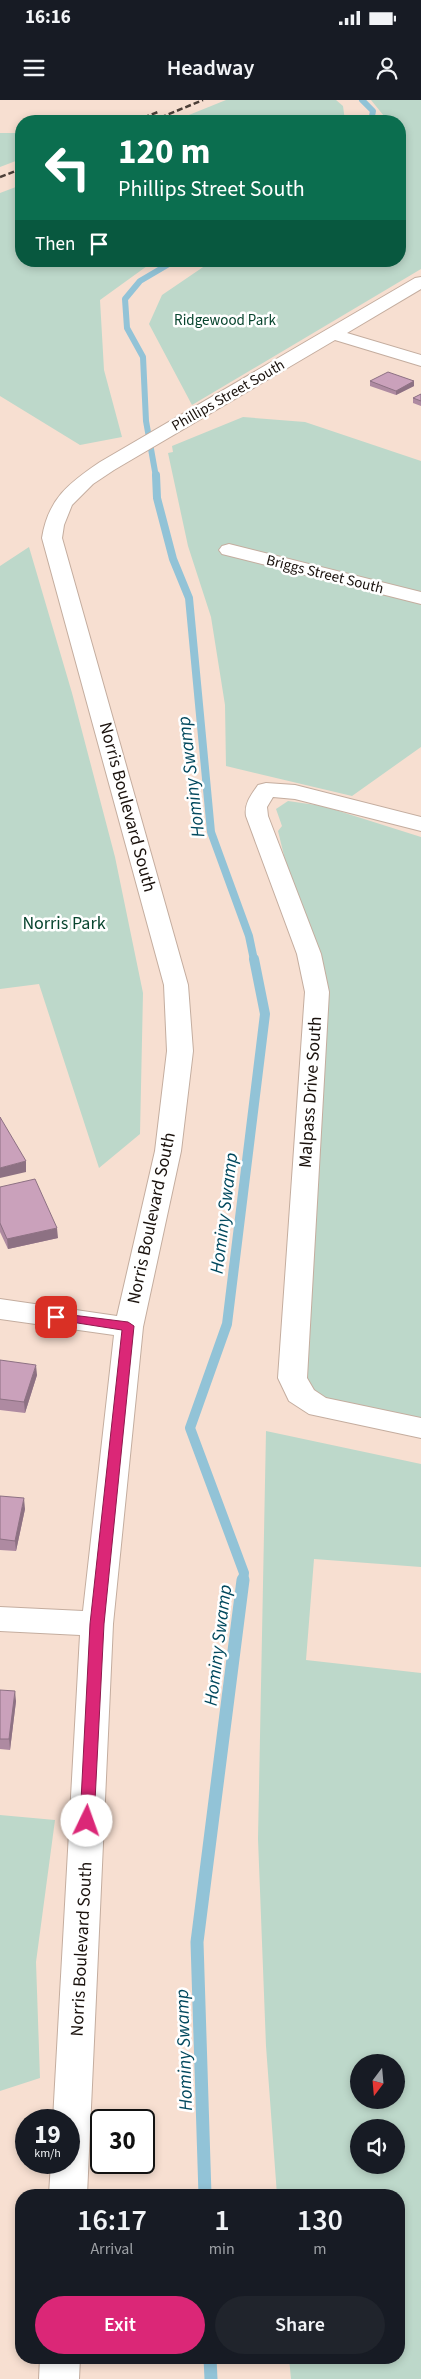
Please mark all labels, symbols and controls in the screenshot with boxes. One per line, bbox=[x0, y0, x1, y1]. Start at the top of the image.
text: 16:16 bbox=[25, 4, 71, 31]
text: Headway bbox=[167, 52, 254, 84]
icon: menu bbox=[20, 54, 48, 82]
icon: person bbox=[373, 54, 401, 82]
text: 120 m bbox=[118, 127, 210, 177]
icon: left bbox=[35, 135, 100, 200]
text: Phillips Street South bbox=[118, 173, 305, 205]
icon: arrive bbox=[85, 230, 113, 258]
text: Then bbox=[35, 231, 75, 258]
park label: Ridgewood Park bbox=[174, 310, 276, 331]
street label: Phillips Street South bbox=[168, 354, 289, 436]
street label: Briggs Street South bbox=[264, 550, 386, 599]
water label: Hominy Swamp bbox=[171, 715, 212, 839]
street label: Norris Boulevard South bbox=[93, 719, 162, 895]
park label: Norris Park bbox=[22, 911, 106, 936]
street label: Malpass Drive South bbox=[293, 1015, 328, 1169]
street label: Norris Boulevard South bbox=[121, 1130, 182, 1306]
water label: Hominy Swamp bbox=[204, 1151, 245, 1275]
pin bbox=[35, 1296, 77, 1338]
icon: arrive bbox=[42, 1303, 70, 1331]
water label: Hominy Swamp bbox=[198, 1583, 239, 1707]
position arrow bbox=[60, 1794, 112, 1846]
street label: Norris Boulevard South bbox=[64, 1861, 99, 2037]
water label: Hominy Swamp bbox=[169, 1989, 200, 2111]
north arrow bbox=[350, 2054, 405, 2109]
map controls bbox=[350, 2054, 405, 2174]
speed limit sign: 30 bbox=[90, 2109, 155, 2174]
text: 19 bbox=[34, 2117, 61, 2153]
button: sound bbox=[350, 2119, 405, 2174]
text: km/h bbox=[34, 2145, 61, 2162]
text: 16:17 bbox=[77, 2199, 147, 2242]
text: 1 bbox=[214, 2199, 230, 2242]
text: 130 bbox=[297, 2199, 343, 2242]
text: Arrival bbox=[90, 2238, 133, 2260]
text: min bbox=[209, 2238, 235, 2260]
text: m bbox=[313, 2238, 327, 2260]
button: Exit bbox=[35, 2296, 205, 2354]
button: Share bbox=[215, 2296, 385, 2354]

